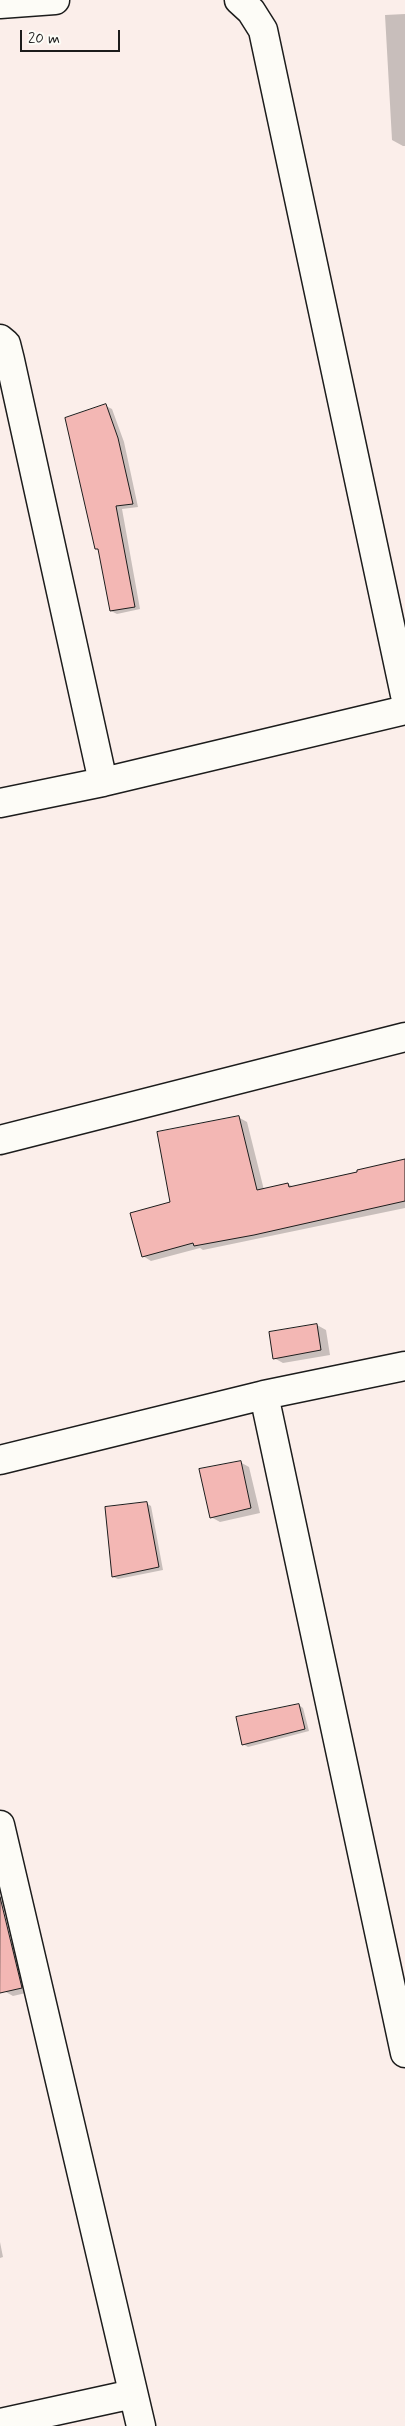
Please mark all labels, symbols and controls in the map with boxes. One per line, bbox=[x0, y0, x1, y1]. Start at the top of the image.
scale bar bbox=[22, 20, 122, 52]
text: 20 m bbox=[28, 29, 60, 49]

